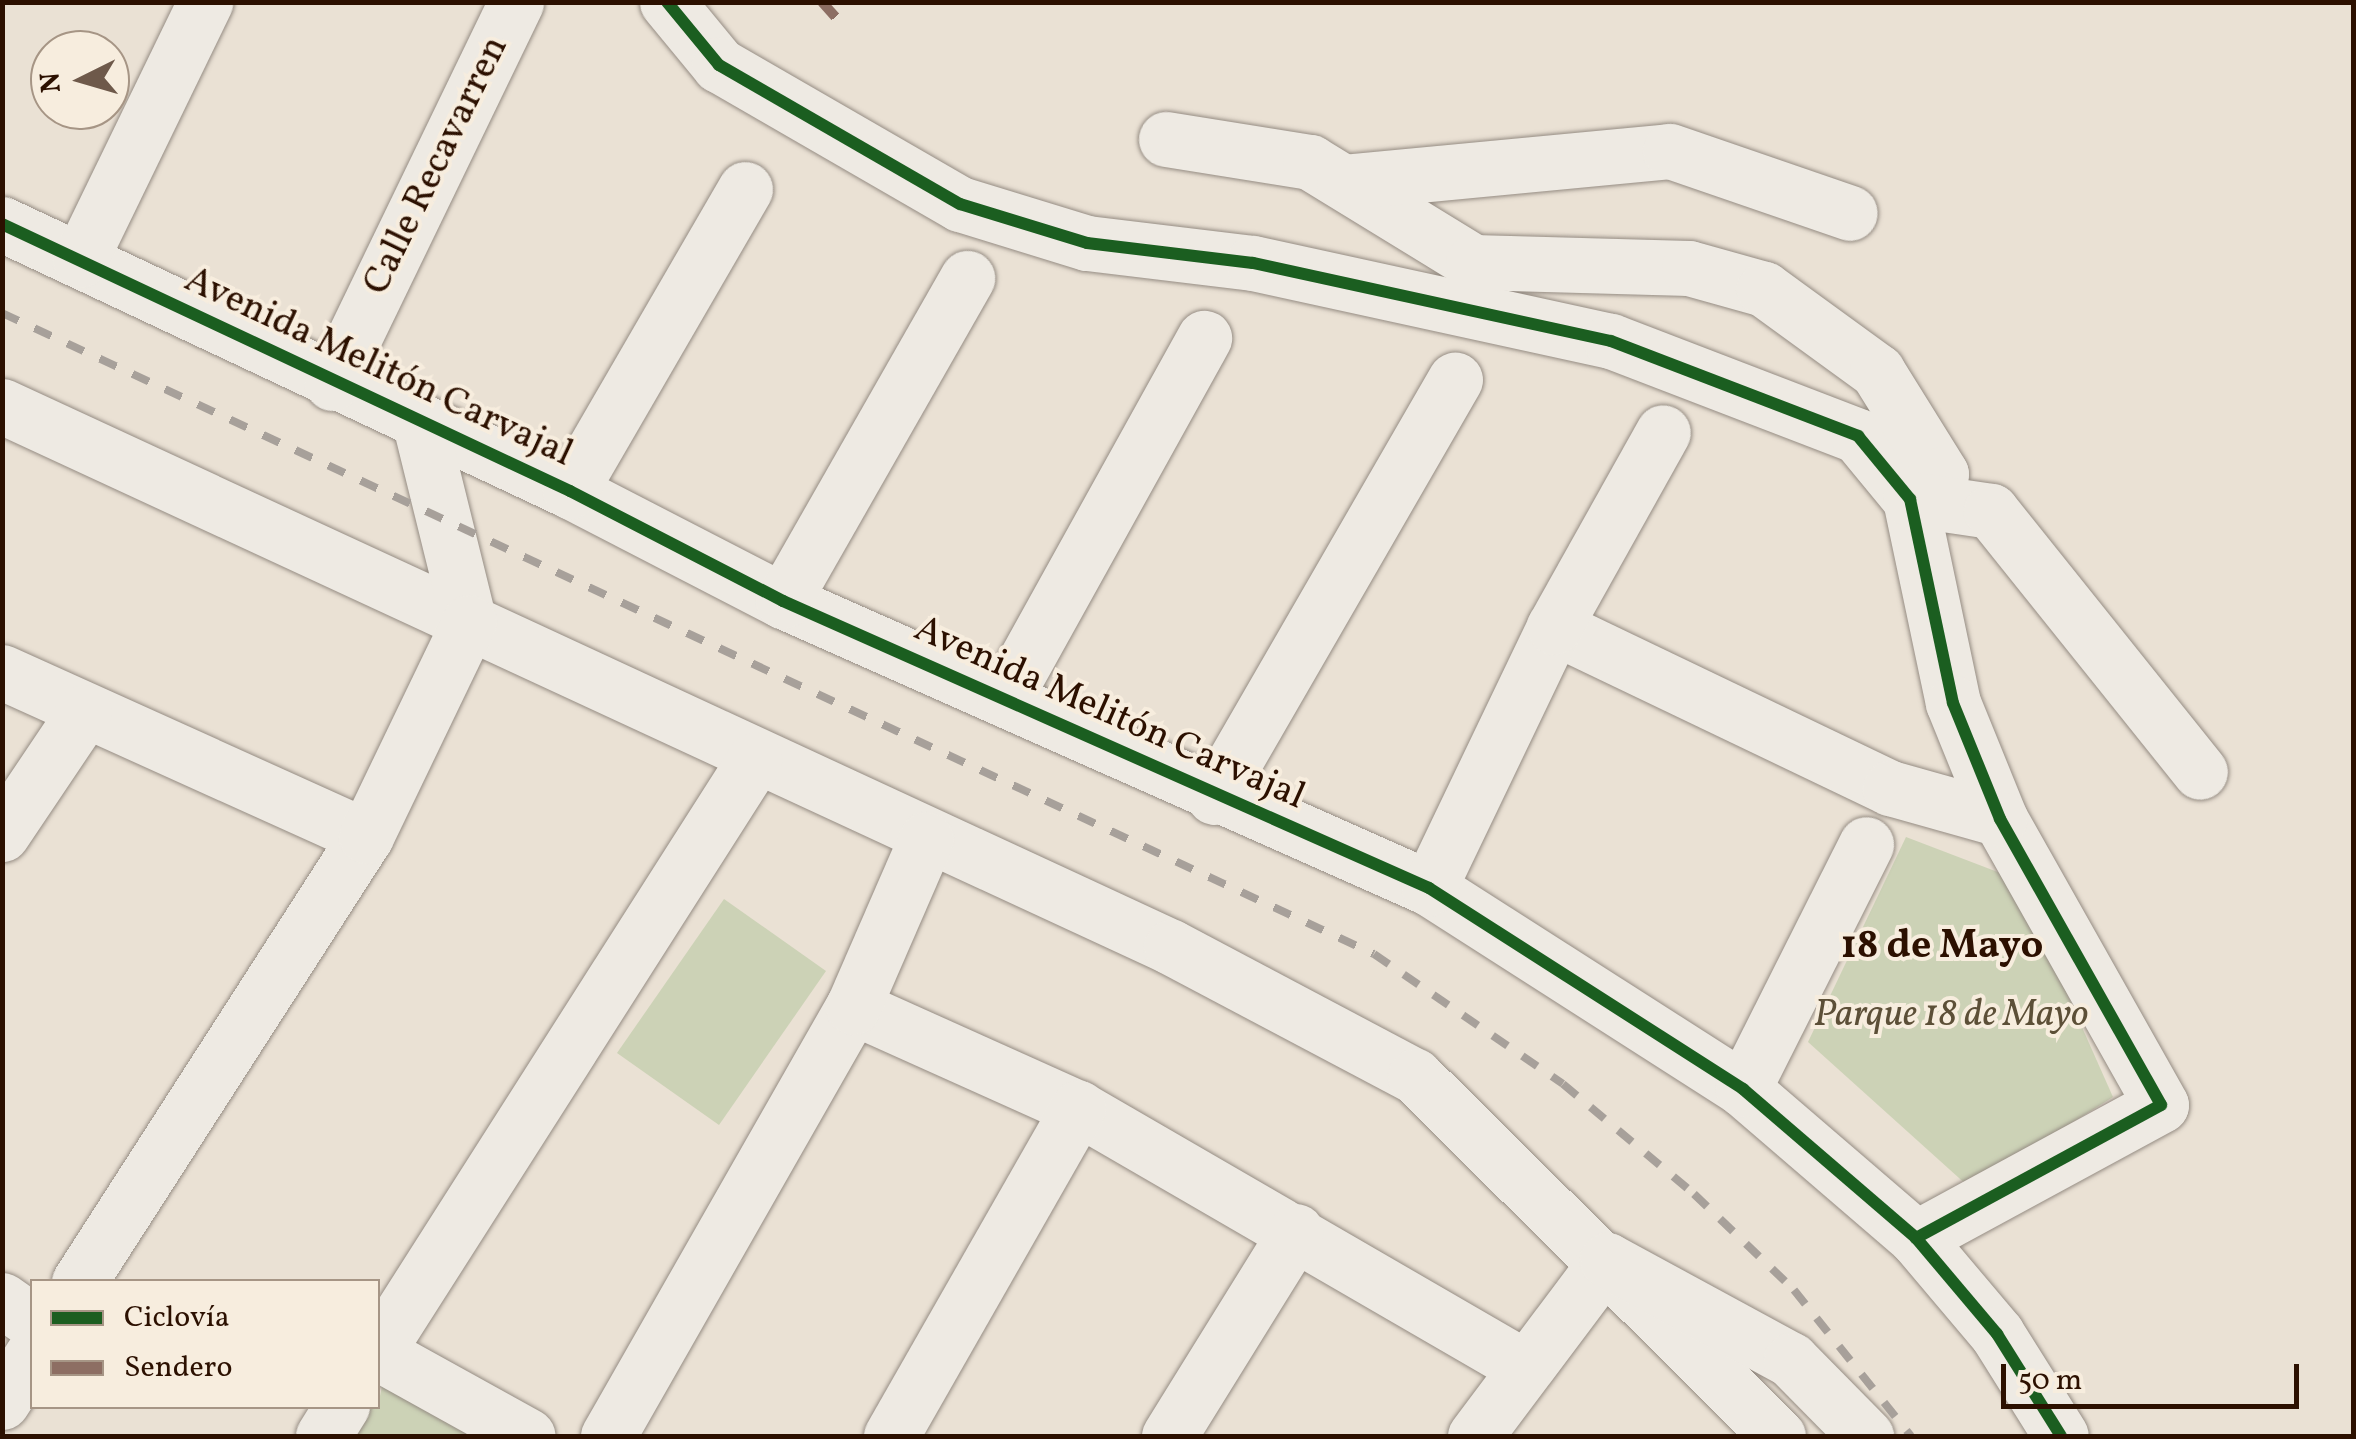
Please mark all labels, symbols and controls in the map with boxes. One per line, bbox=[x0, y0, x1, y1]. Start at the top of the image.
street label: Calle Recavarren bbox=[355, 29, 519, 303]
north arrow bbox=[30, 30, 130, 130]
text: N bbox=[31, 71, 72, 94]
street label: Avenida Melitón Carvajal bbox=[177, 258, 579, 478]
street label: Avenida Melitón Carvajal bbox=[907, 607, 1311, 821]
district label: 18 de Mayo bbox=[1841, 923, 2043, 971]
park label: Parque 18 de Mayo bbox=[1814, 993, 2088, 1039]
legend bbox=[30, 1279, 380, 1409]
text: Ciclovía bbox=[124, 1297, 230, 1339]
scale bar bbox=[2006, 1344, 2304, 1406]
text: Sendero bbox=[124, 1347, 232, 1389]
text: 50 m bbox=[2018, 1360, 2082, 1402]

